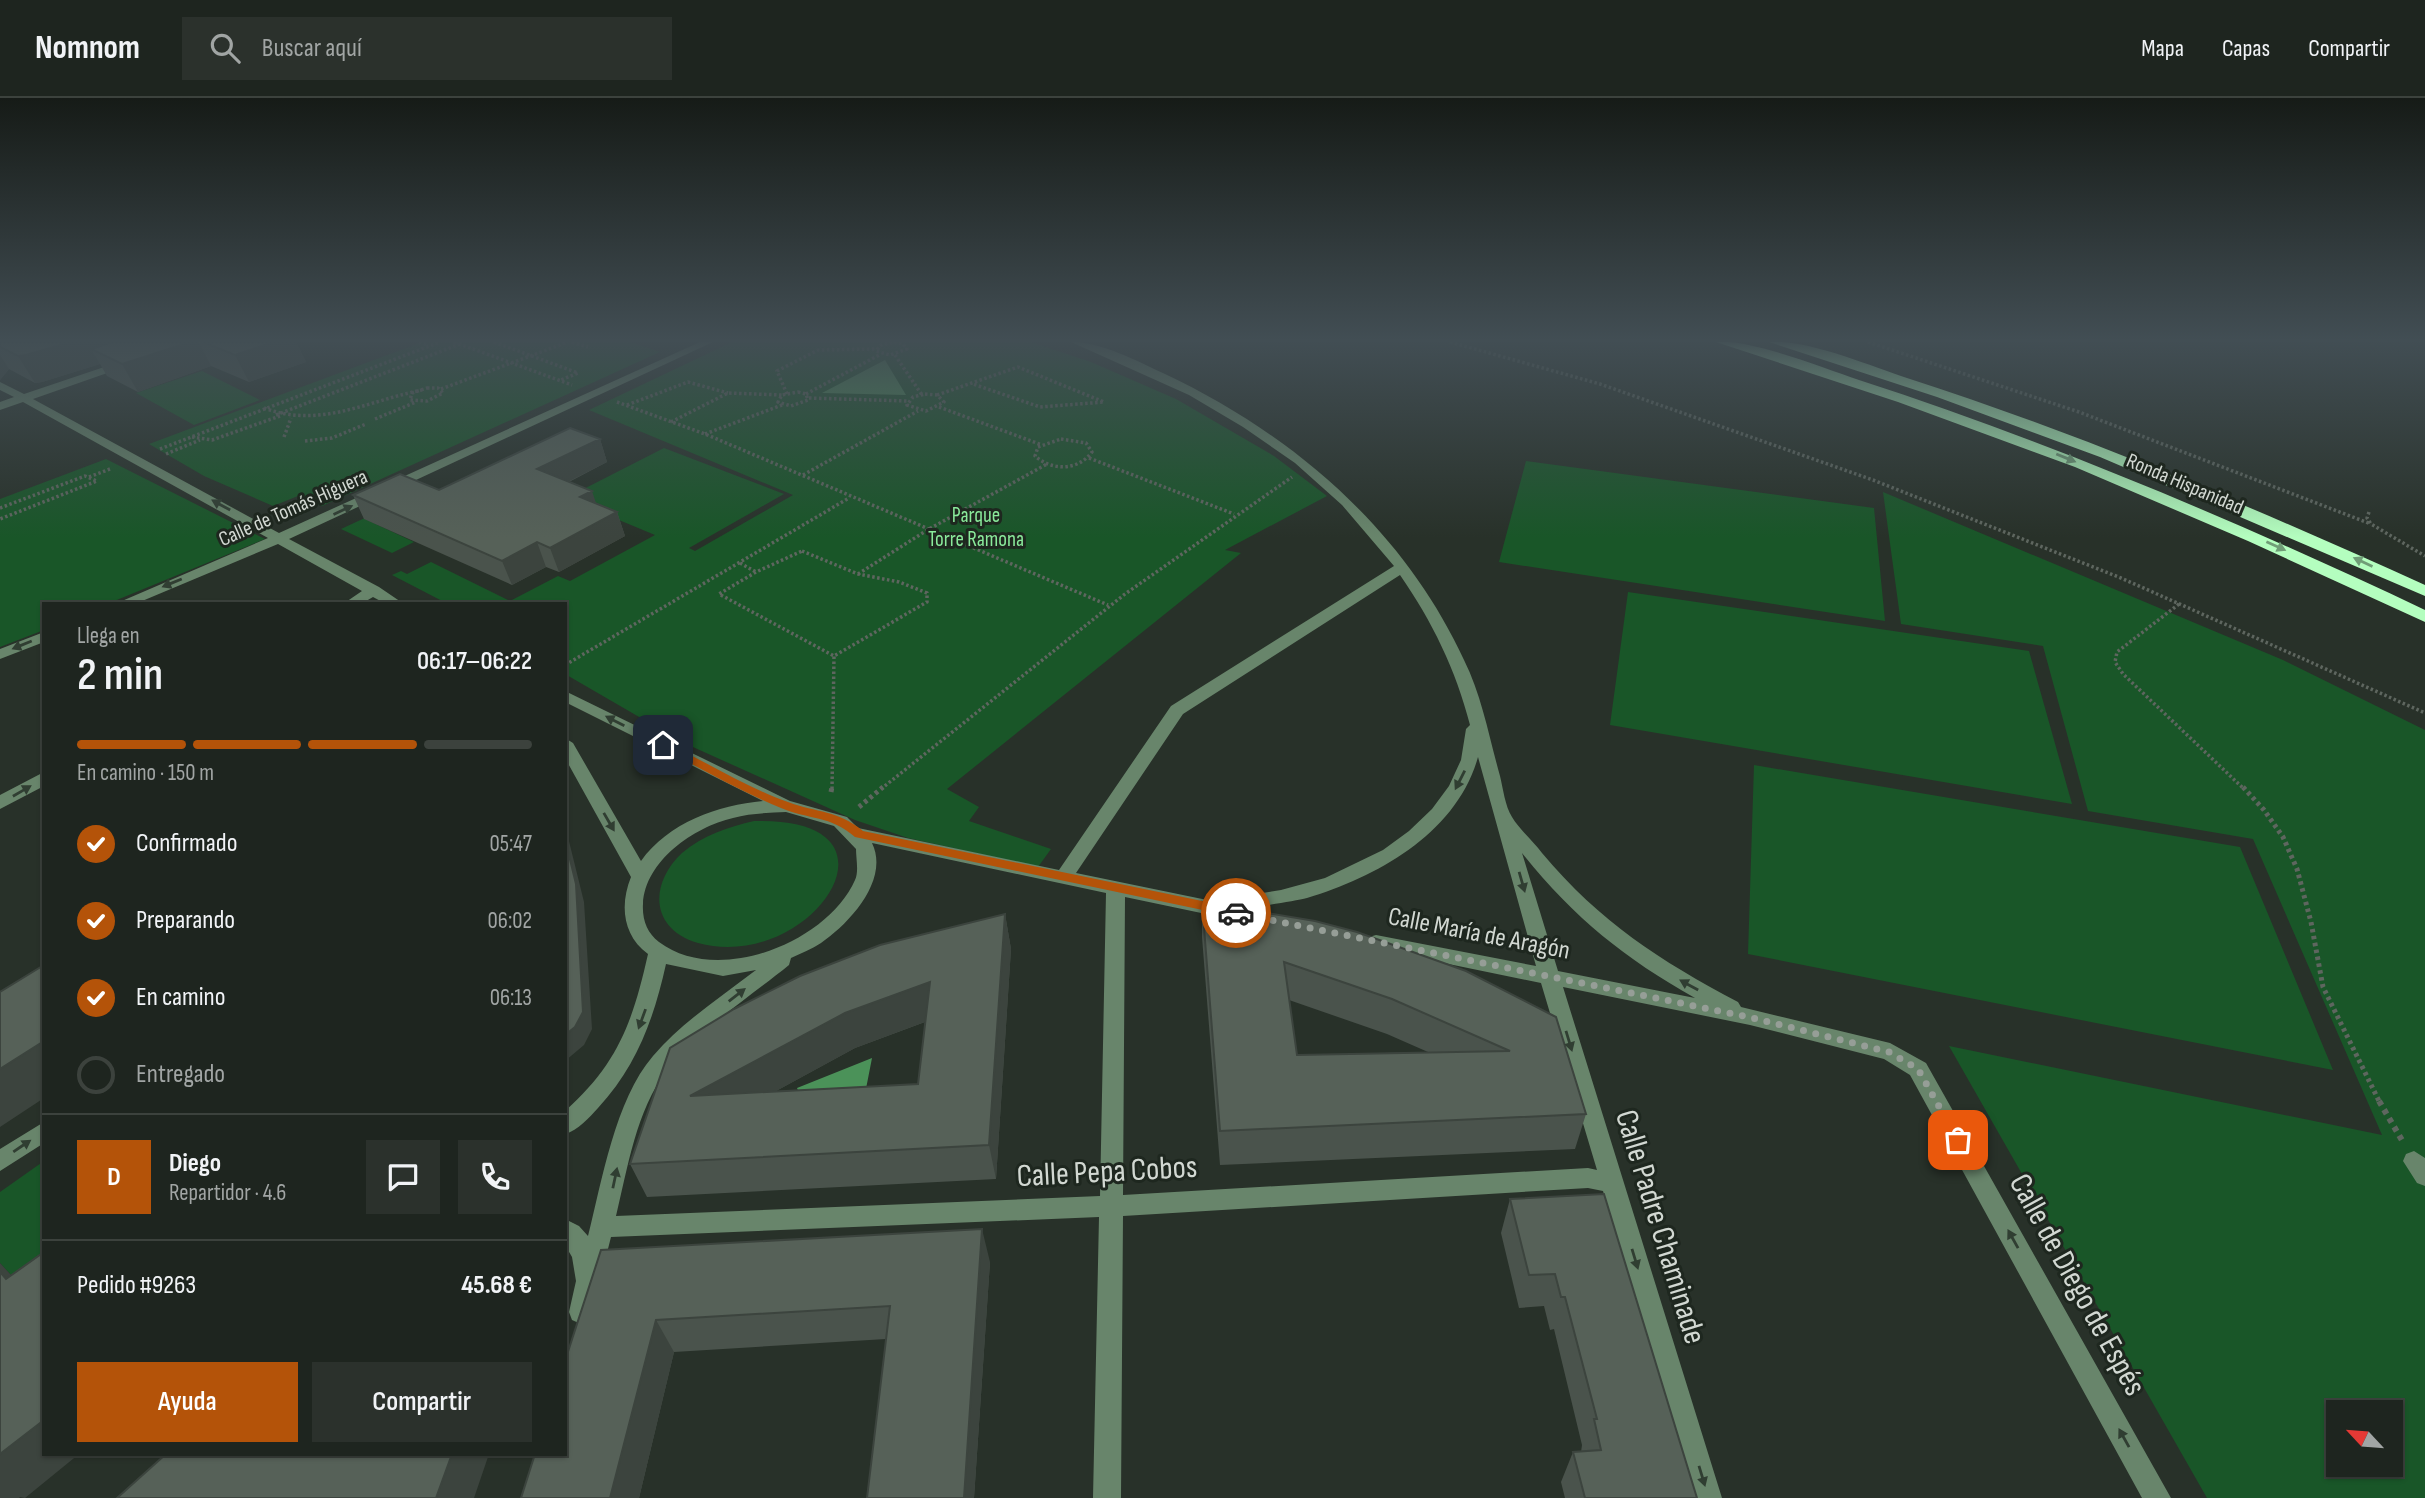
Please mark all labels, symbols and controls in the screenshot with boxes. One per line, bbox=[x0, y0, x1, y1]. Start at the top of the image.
search box bbox=[182, 17, 672, 80]
text: Nomnom bbox=[35, 28, 140, 68]
icon: search bbox=[206, 29, 244, 67]
text: Buscar aquí bbox=[262, 33, 362, 64]
text: Mapa bbox=[2141, 34, 2184, 63]
text: Capas bbox=[2222, 34, 2270, 63]
text: Compartir bbox=[2308, 34, 2390, 63]
street label: Ronda Hispanidad bbox=[2123, 448, 2247, 520]
one-way arrow bbox=[2056, 452, 2077, 463]
street label: Calle de Tomás Higuera bbox=[215, 464, 371, 552]
one-way arrow bbox=[212, 499, 231, 511]
park label: Parque Torre Ramona bbox=[928, 503, 1024, 552]
one-way arrow bbox=[333, 504, 353, 516]
one-way arrow bbox=[2266, 540, 2286, 552]
one-way arrow bbox=[2353, 556, 2373, 568]
one-way arrow bbox=[162, 578, 183, 589]
text: Llega en bbox=[77, 622, 140, 650]
one-way arrow bbox=[11, 639, 32, 650]
text: 06:17–06:22 bbox=[417, 646, 532, 677]
text: 2 min bbox=[77, 648, 163, 703]
one-way arrow bbox=[605, 715, 625, 726]
pin bbox=[633, 715, 693, 775]
icon: home bbox=[644, 726, 682, 764]
text: En camino · 150 m bbox=[77, 759, 214, 787]
one-way arrow bbox=[1454, 771, 1466, 791]
one-way arrow bbox=[12, 785, 32, 797]
one-way arrow bbox=[603, 812, 615, 831]
icon: check bbox=[77, 825, 115, 863]
text: Confirmado bbox=[136, 828, 237, 859]
text: 05:47 bbox=[490, 830, 532, 858]
one-way arrow bbox=[1517, 872, 1527, 893]
courier bbox=[1201, 878, 1271, 948]
icon: car bbox=[1217, 894, 1255, 932]
street label: Calle María de Aragón bbox=[1385, 901, 1573, 967]
icon: check bbox=[77, 902, 115, 940]
text: Preparando bbox=[136, 905, 235, 936]
text: 06:02 bbox=[488, 907, 532, 935]
icon: check bbox=[77, 979, 115, 1017]
one-way arrow bbox=[1680, 979, 1699, 991]
text: En camino bbox=[136, 982, 226, 1013]
text: 06:13 bbox=[490, 984, 532, 1012]
one-way arrow bbox=[728, 988, 745, 1003]
one-way arrow bbox=[636, 1008, 647, 1029]
one-way arrow bbox=[1564, 1031, 1574, 1052]
text: Entregado bbox=[136, 1059, 225, 1090]
street label: Calle Padre Chaminade bbox=[1606, 1105, 1714, 1349]
pin bbox=[1928, 1110, 1988, 1170]
icon: bag bbox=[1939, 1121, 1977, 1159]
one-way arrow bbox=[13, 1139, 31, 1153]
button: chat bbox=[366, 1140, 440, 1214]
button: phone bbox=[458, 1140, 532, 1214]
text: Diego bbox=[169, 1148, 221, 1179]
street label: Calle Pepa Cobos bbox=[1016, 1148, 1198, 1196]
text: D bbox=[107, 1162, 121, 1193]
one-way arrow bbox=[610, 1167, 621, 1189]
street label: Calle de Diego de Espés bbox=[2000, 1167, 2154, 1403]
text: Repartidor · 4.6 bbox=[169, 1179, 286, 1207]
one-way arrow bbox=[2007, 1230, 2019, 1249]
one-way arrow bbox=[1631, 1248, 1641, 1269]
text: Pedido #9263 bbox=[77, 1270, 196, 1301]
text: 45.68 € bbox=[461, 1270, 532, 1301]
button: Ayuda bbox=[77, 1362, 298, 1442]
button: Compartir bbox=[312, 1362, 532, 1442]
north arrow bbox=[2326, 1400, 2403, 1477]
map controls bbox=[2326, 1400, 2403, 1477]
one-way arrow bbox=[2118, 1428, 2130, 1448]
one-way arrow bbox=[1697, 1466, 1707, 1487]

